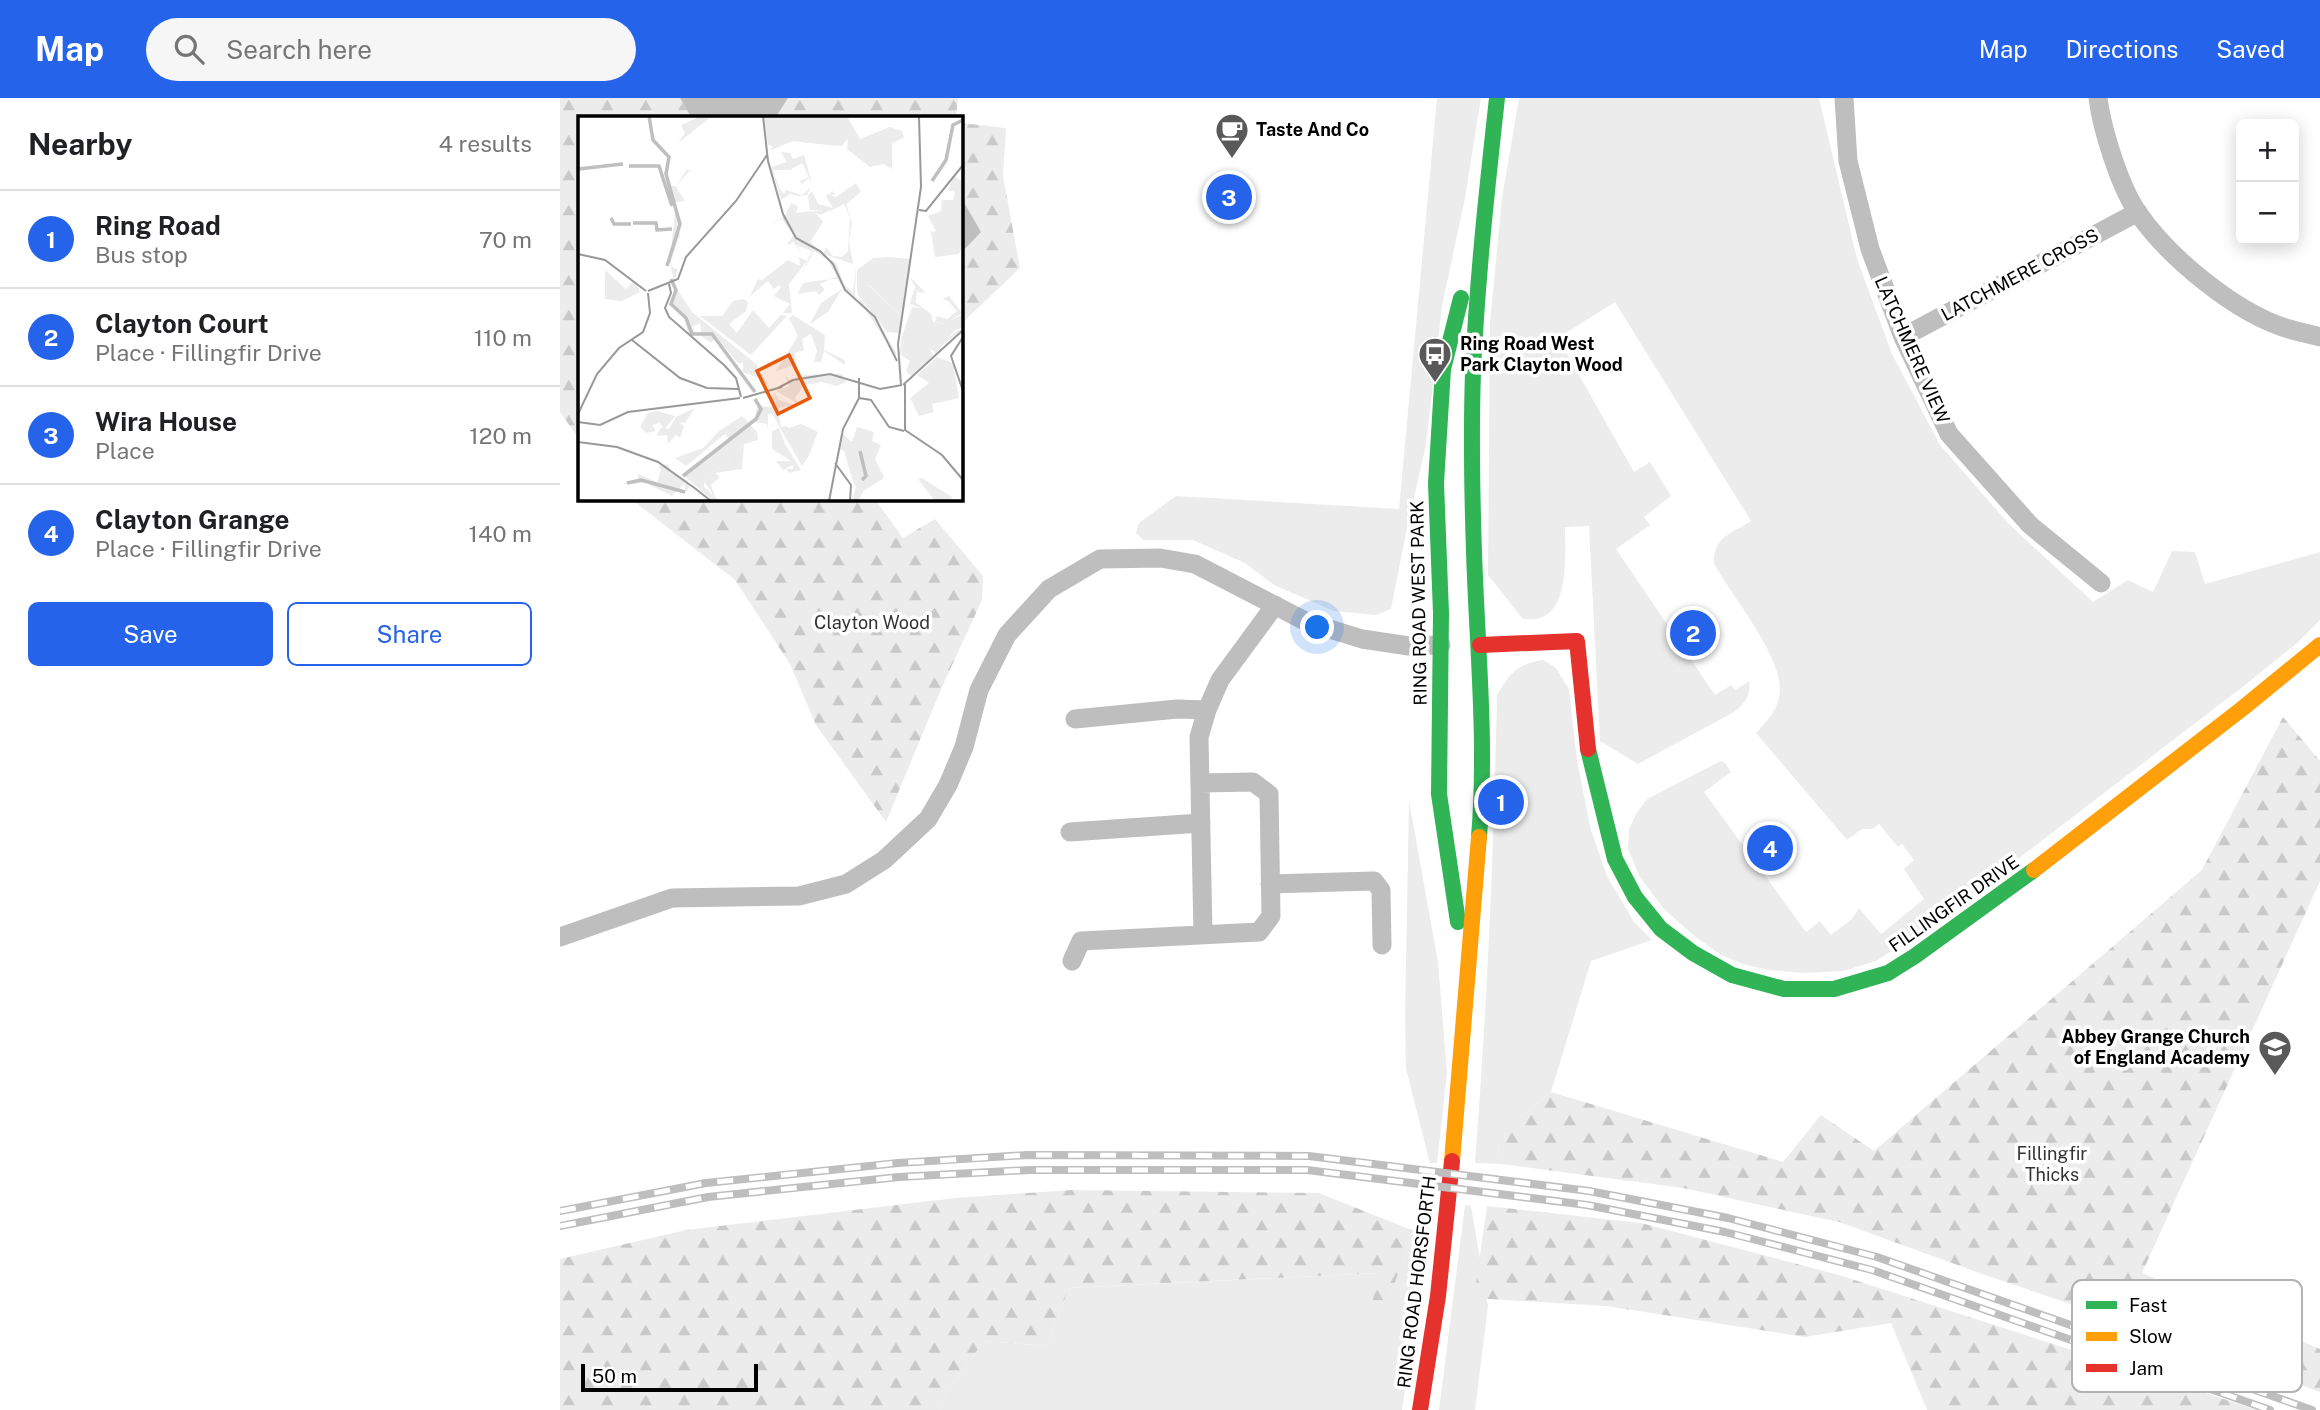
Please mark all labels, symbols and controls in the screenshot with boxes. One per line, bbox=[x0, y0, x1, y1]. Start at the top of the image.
search box bbox=[146, 18, 636, 81]
text: Map bbox=[35, 30, 104, 68]
icon: search bbox=[170, 30, 208, 68]
text: Search here bbox=[226, 34, 372, 65]
text: Map bbox=[1979, 35, 2028, 63]
text: Directions bbox=[2066, 35, 2178, 63]
text: Saved bbox=[2216, 35, 2285, 63]
cafe icon: Taste And Co bbox=[1213, 111, 1251, 160]
inset map bbox=[578, 116, 962, 500]
place label: Taste And Co bbox=[1256, 119, 1369, 140]
map controls bbox=[2236, 119, 2299, 245]
button: + bbox=[2236, 119, 2299, 182]
text: Nearby bbox=[28, 126, 132, 162]
text: 4 results bbox=[438, 130, 532, 157]
pin: 3 bbox=[1206, 171, 1252, 223]
button: − bbox=[2236, 182, 2299, 245]
text: Ring Road bbox=[95, 210, 221, 241]
street label: LATCHMERE CROSS bbox=[1937, 224, 2102, 325]
text: 1 bbox=[46, 226, 56, 253]
text: 70 m bbox=[479, 226, 532, 253]
text: Bus stop bbox=[95, 241, 188, 268]
street label: LATCHMERE VIEW bbox=[1871, 273, 1954, 427]
text: Clayton Court bbox=[95, 308, 269, 339]
text: 2 bbox=[44, 324, 58, 351]
text: 110 m bbox=[474, 324, 532, 351]
place label: Ring Road West Park Clayton Wood bbox=[1460, 333, 1623, 375]
bus stop icon: Ring Road West Park Clayton Wood bbox=[1416, 335, 1454, 384]
text: Place · Fillingfir Drive bbox=[95, 339, 322, 366]
text: Wira House bbox=[95, 406, 237, 437]
text: 3 bbox=[43, 422, 59, 449]
text: 120 m bbox=[469, 422, 532, 449]
text: Place bbox=[95, 437, 155, 464]
street label: RING ROAD WEST PARK bbox=[1406, 500, 1431, 706]
text: Clayton Grange bbox=[95, 504, 289, 535]
text: 4 bbox=[43, 520, 59, 547]
text: 140 m bbox=[469, 520, 532, 547]
text: Place · Fillingfir Drive bbox=[95, 535, 322, 562]
button: Save bbox=[28, 602, 273, 666]
button: Share bbox=[287, 602, 532, 666]
pin: 2 bbox=[1670, 607, 1716, 659]
your location bbox=[1300, 610, 1334, 644]
park label: Clayton Wood bbox=[814, 612, 930, 633]
pin: 1 bbox=[1478, 776, 1524, 828]
pin: 4 bbox=[1747, 822, 1793, 874]
street label: FILLINGFIR DRIVE bbox=[1885, 851, 2023, 956]
place label: Abbey Grange Church of England Academy bbox=[2061, 1026, 2250, 1068]
school or university icon: Abbey Grange Church of England Academy bbox=[2256, 1028, 2294, 1077]
park label: Fillingfir Thicks bbox=[2017, 1143, 2087, 1185]
street label: RING ROAD HORSFORTH bbox=[1393, 1175, 1440, 1389]
legend bbox=[2072, 1280, 2302, 1392]
text: Fast bbox=[2129, 1294, 2167, 1316]
text: Slow bbox=[2129, 1325, 2173, 1347]
text: Jam bbox=[2129, 1357, 2163, 1379]
scale bar bbox=[581, 1361, 758, 1393]
text: 50 m bbox=[592, 1365, 637, 1387]

